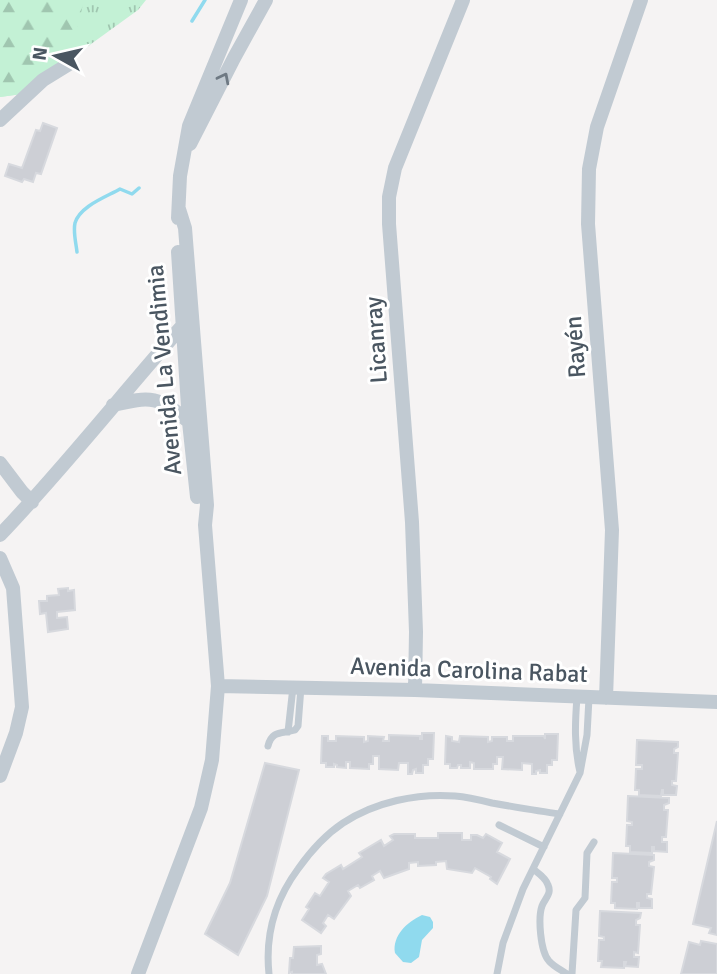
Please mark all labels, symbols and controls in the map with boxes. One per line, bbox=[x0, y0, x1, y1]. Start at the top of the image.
north arrow bbox=[21, 21, 91, 91]
text: N bbox=[27, 46, 53, 62]
one-way arrow bbox=[215, 73, 229, 85]
street label: Avenida La Vendimia bbox=[140, 264, 188, 476]
street label: Licanray bbox=[358, 296, 394, 384]
street label: Rayén bbox=[558, 315, 592, 379]
street label: Avenida Carolina Rabat bbox=[350, 651, 588, 689]

